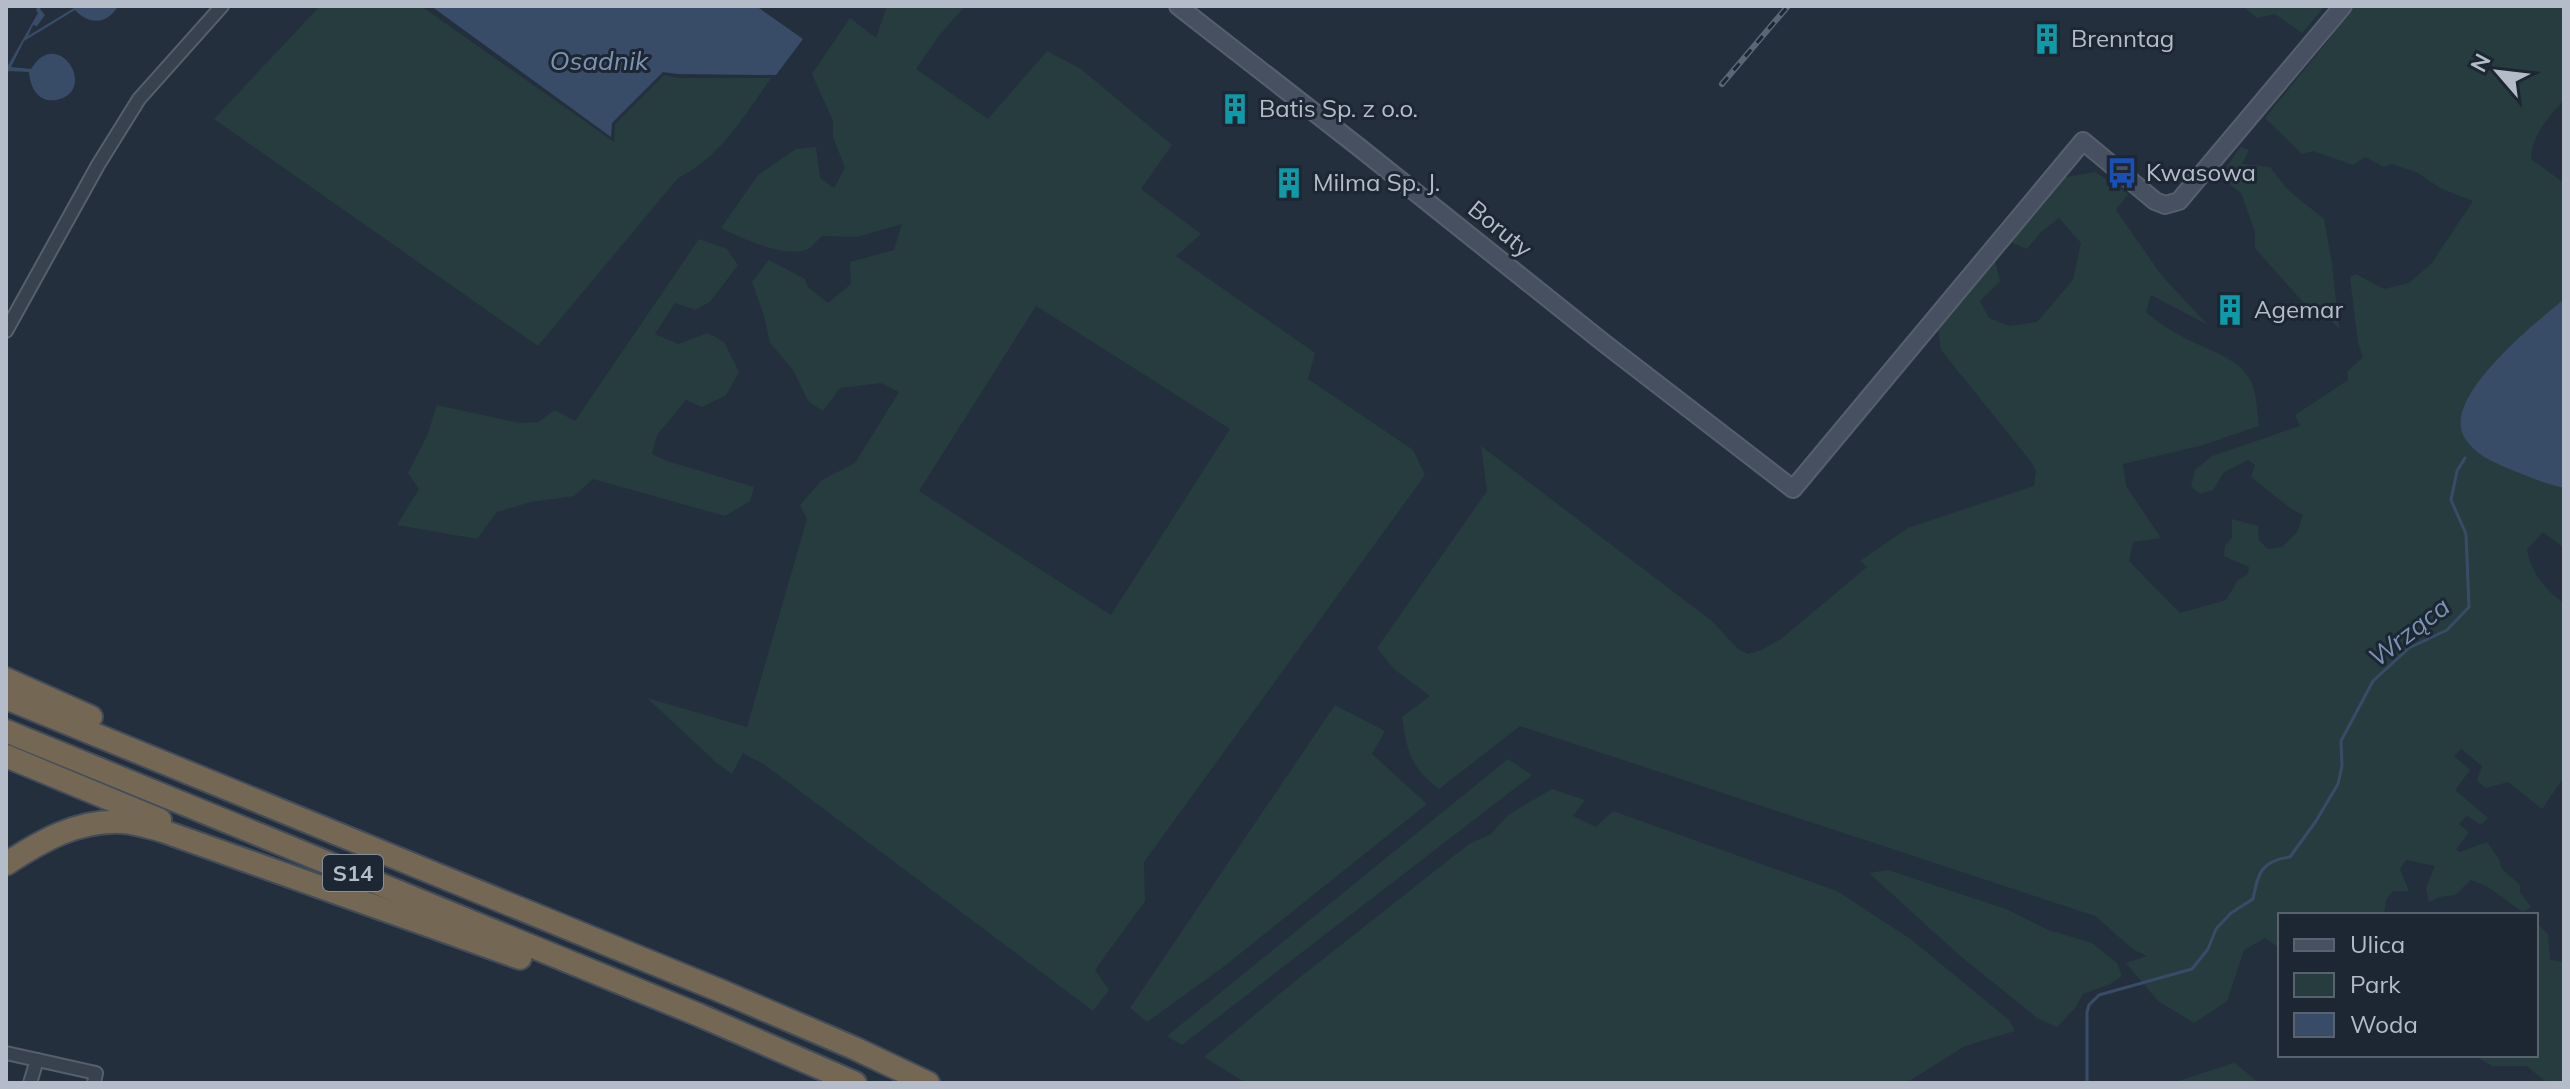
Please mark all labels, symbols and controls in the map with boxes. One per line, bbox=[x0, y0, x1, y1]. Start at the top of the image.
building icon: Brenntag bbox=[2030, 22, 2064, 56]
place label: Brenntag bbox=[2071, 23, 2174, 53]
north arrow bbox=[2458, 32, 2538, 112]
water label: Osadnik bbox=[550, 44, 649, 77]
text: N bbox=[2464, 49, 2497, 77]
building icon: Batis Sp. z o.o. bbox=[1218, 92, 1252, 126]
place label: Batis Sp. z o.o. bbox=[1259, 93, 1418, 123]
bus stop icon: Kwasowa bbox=[2105, 156, 2139, 190]
place label: Kwasowa bbox=[2146, 157, 2256, 187]
building icon: Milma Sp. J. bbox=[1272, 166, 1306, 200]
place label: Milma Sp. J. bbox=[1313, 167, 1440, 197]
street label: Boruty bbox=[1462, 193, 1539, 263]
building icon: Agemar bbox=[2213, 293, 2247, 327]
place label: Agemar bbox=[2254, 294, 2344, 324]
water label: Wrząca bbox=[2361, 590, 2456, 674]
road number: S14 bbox=[323, 855, 383, 891]
legend bbox=[2278, 913, 2538, 1057]
text: Ulica bbox=[2350, 929, 2405, 959]
text: Park bbox=[2350, 969, 2401, 999]
text: Woda bbox=[2350, 1009, 2418, 1039]

